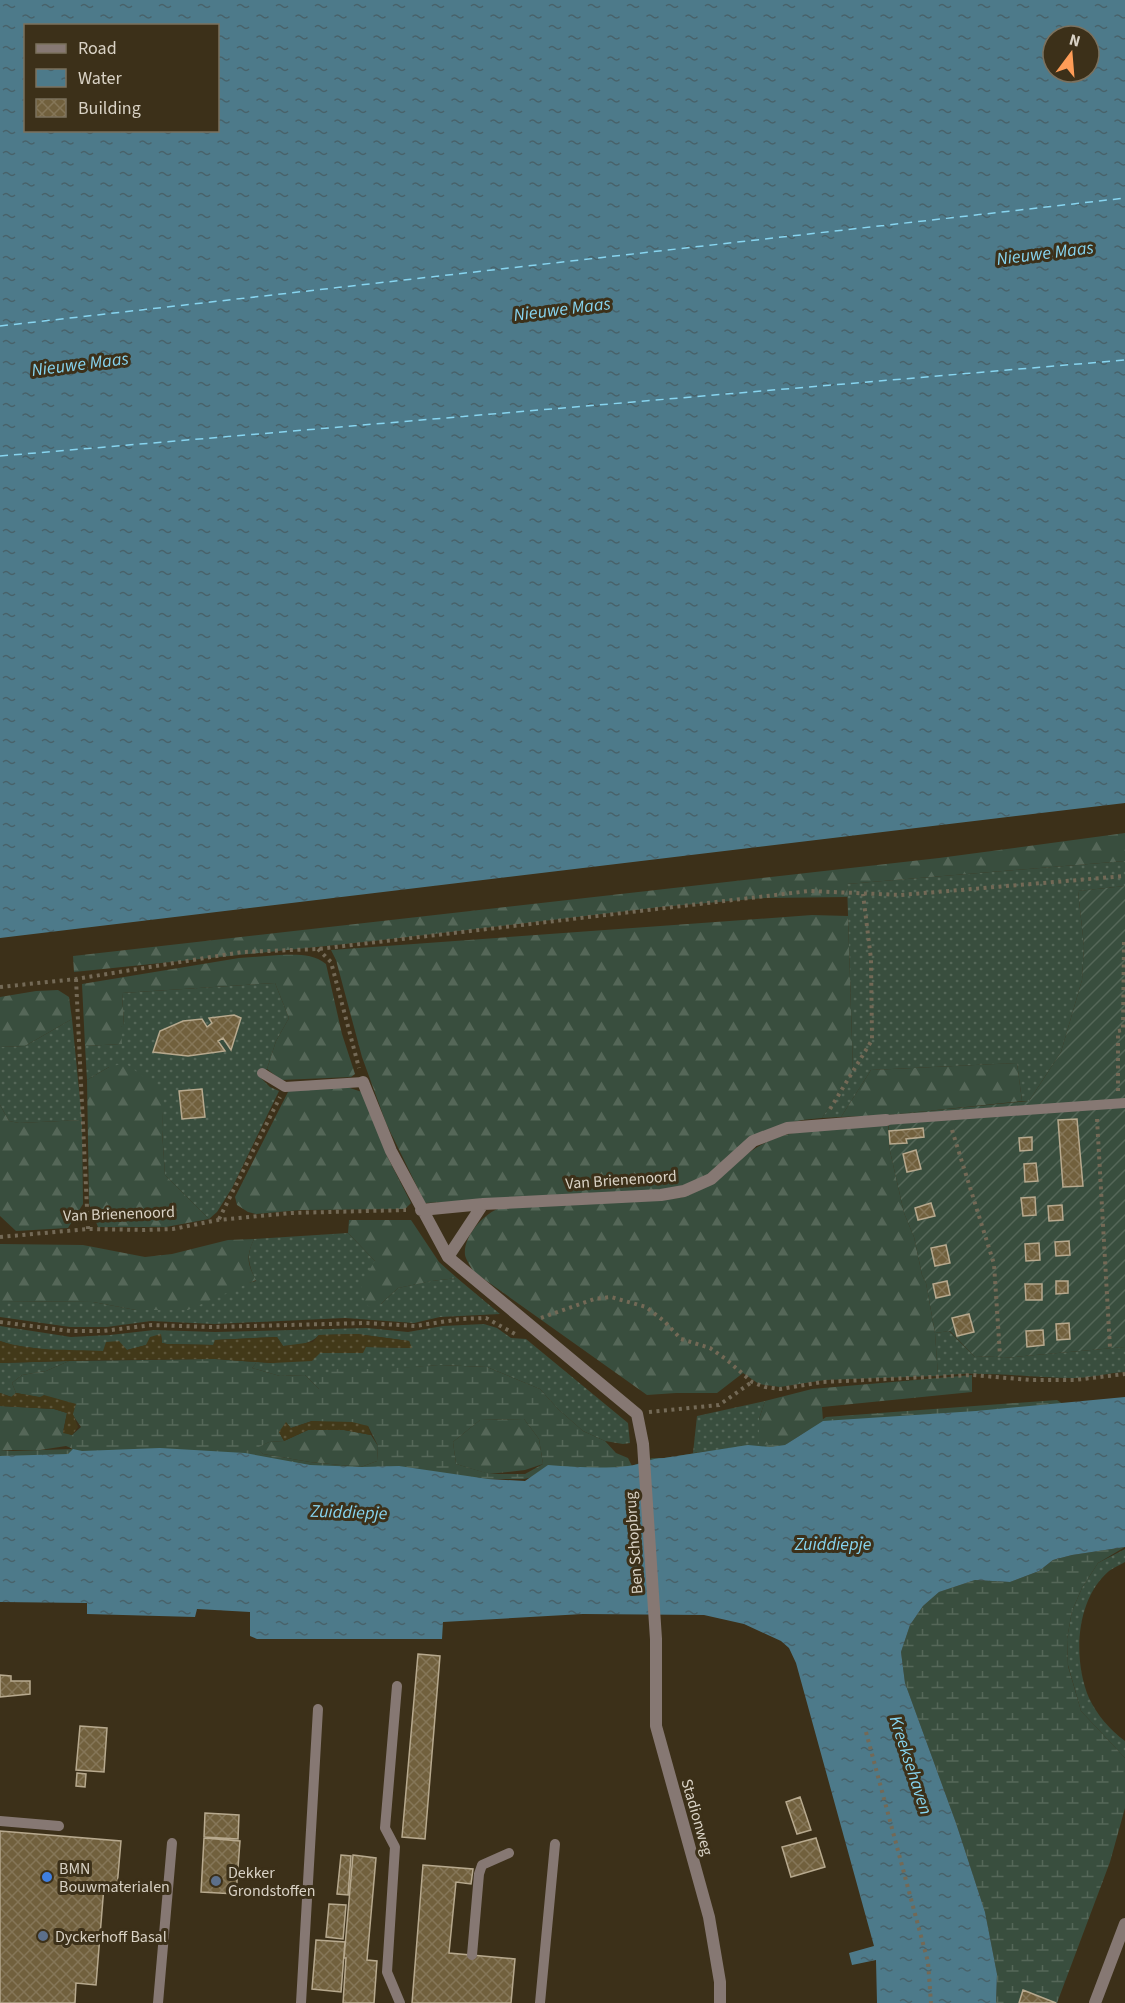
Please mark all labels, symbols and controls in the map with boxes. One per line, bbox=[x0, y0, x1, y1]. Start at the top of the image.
legend bbox=[24, 24, 219, 132]
north arrow bbox=[1041, 24, 1101, 84]
text: N bbox=[1067, 29, 1083, 53]
text: Road bbox=[78, 36, 117, 61]
text: Water bbox=[78, 66, 122, 91]
text: Building bbox=[78, 96, 141, 121]
water label: Nieuwe Maas bbox=[995, 235, 1095, 272]
water label: Nieuwe Maas bbox=[512, 291, 612, 328]
water label: Nieuwe Maas bbox=[30, 346, 130, 383]
street label: Van Brienenoord bbox=[565, 1165, 678, 1195]
street label: Van Brienenoord bbox=[63, 1201, 175, 1227]
street label: Ben Schopbrug bbox=[619, 1491, 649, 1595]
water label: Zuiddiepje bbox=[309, 1499, 388, 1526]
water label: Zuiddiepje bbox=[794, 1532, 872, 1557]
water label: Kreeksehaven bbox=[883, 1712, 938, 1818]
street label: Stadionweg bbox=[676, 1776, 718, 1858]
place label: BMN Bouwmaterialen bbox=[59, 1858, 170, 1898]
place label: Dekker Grondstoffen bbox=[228, 1862, 316, 1902]
marker: BMN Bouwmaterialen bbox=[40, 1870, 54, 1884]
marker: Dekker Grondstoffen bbox=[209, 1874, 223, 1888]
place label: Dyckerhoff Basal bbox=[55, 1926, 167, 1948]
marker: Dyckerhoff Basal bbox=[36, 1929, 50, 1943]

